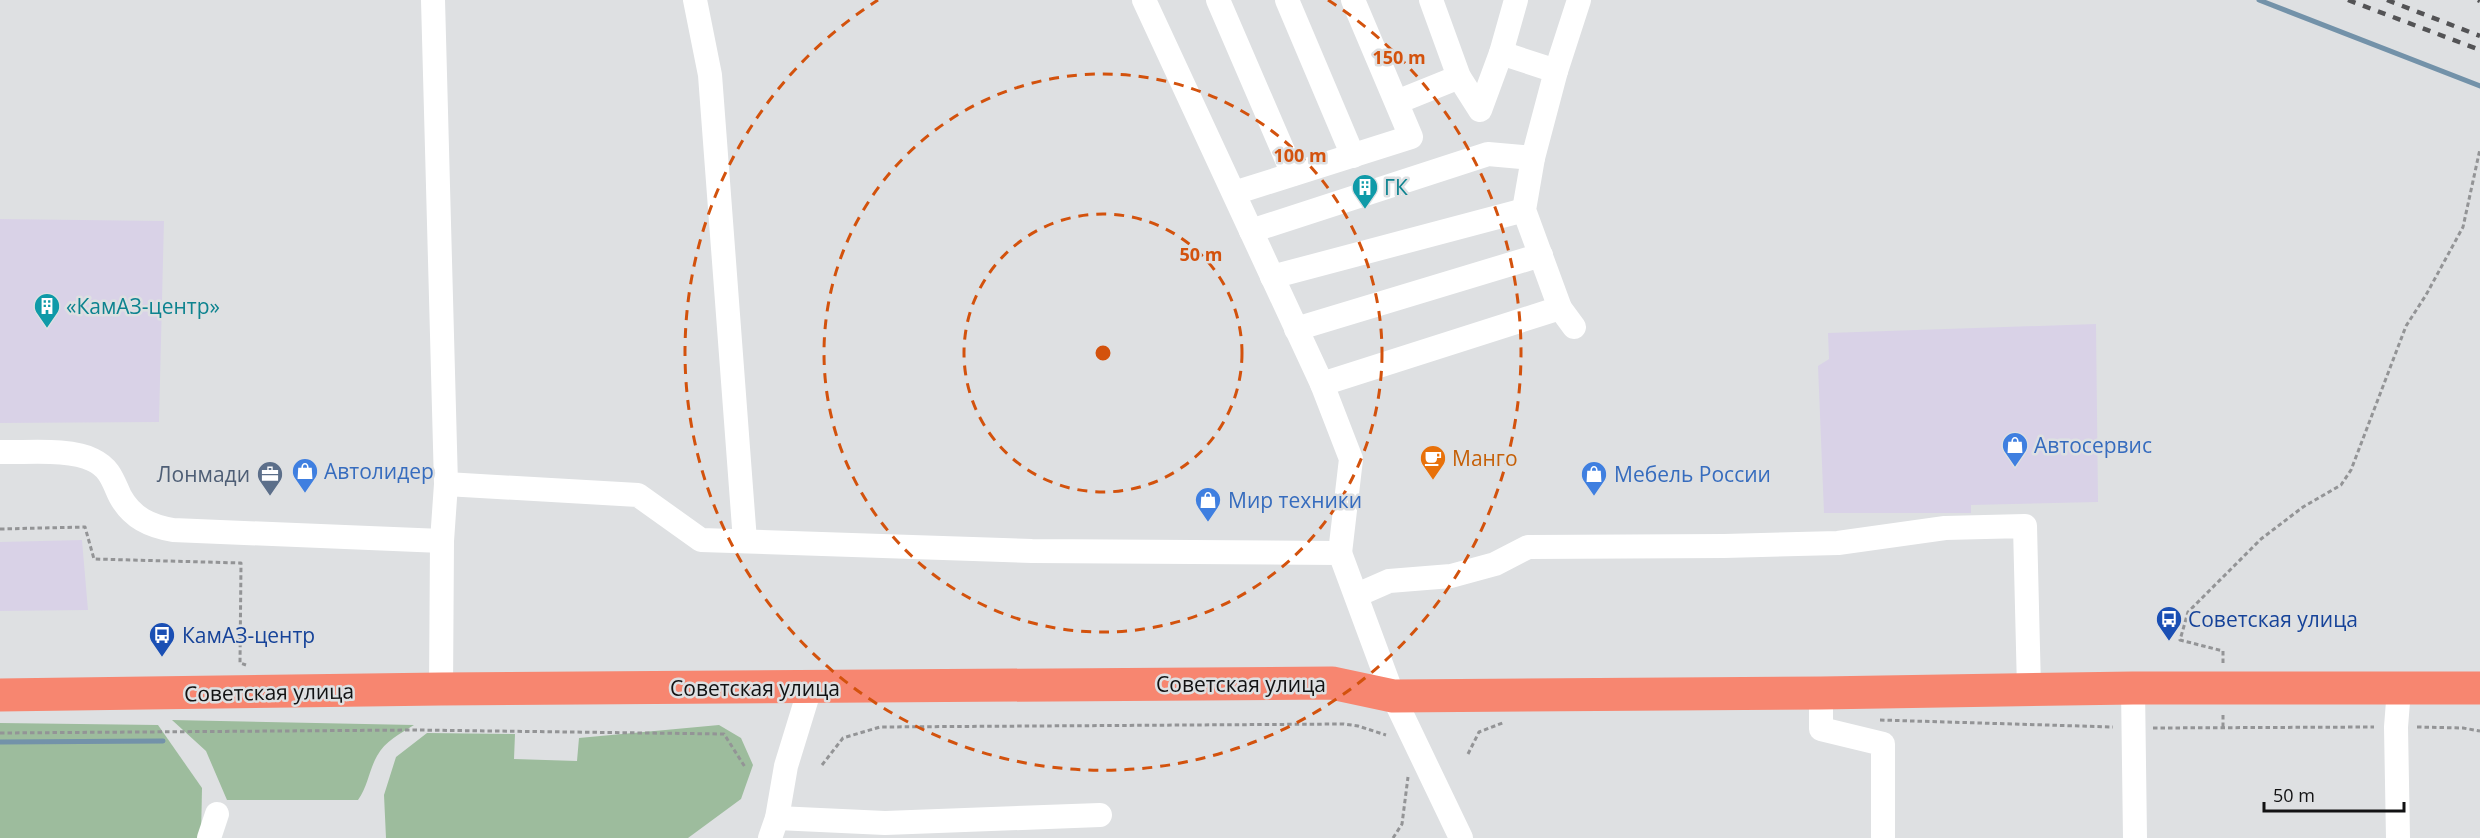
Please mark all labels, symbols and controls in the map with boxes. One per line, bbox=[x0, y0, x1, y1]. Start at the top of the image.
text: 150 m bbox=[1372, 45, 1426, 69]
text: 100 m bbox=[1273, 143, 1327, 167]
building icon: ГК bbox=[1350, 172, 1380, 210]
place label: ГК bbox=[1384, 173, 1408, 201]
text: 50 m bbox=[1180, 242, 1222, 266]
building icon: «КамАЗ-центр» bbox=[32, 291, 62, 329]
place label: «КамАЗ-центр» bbox=[66, 292, 220, 320]
centre of rings bbox=[1093, 343, 1113, 363]
shop icon: Автосервис bbox=[2000, 430, 2030, 468]
place label: Автосервис bbox=[2034, 431, 2152, 459]
cafe icon: Манго bbox=[1418, 443, 1448, 481]
place label: Манго bbox=[1452, 444, 1518, 472]
shop icon: Автолидер bbox=[290, 456, 320, 494]
place label: Автолидер bbox=[324, 457, 434, 485]
office icon: Лонмади bbox=[255, 459, 285, 497]
shop icon: Мебель России bbox=[1579, 459, 1609, 497]
place label: Лонмади bbox=[157, 460, 250, 488]
place label: Мебель России bbox=[1614, 460, 1771, 488]
shop icon: Мир техники bbox=[1193, 485, 1223, 523]
place label: Мир техники bbox=[1228, 486, 1362, 514]
bus stop icon: Советская улица bbox=[2154, 604, 2184, 642]
place label: Советская улица bbox=[2188, 605, 2358, 633]
bus stop icon: КамАЗ-центр bbox=[147, 620, 177, 658]
place label: КамАЗ-центр bbox=[182, 621, 315, 649]
street label: Советская улица bbox=[1156, 670, 1326, 698]
street label: Советская улица bbox=[670, 674, 840, 702]
street label: Советская улица bbox=[184, 677, 354, 707]
scale bar bbox=[2264, 775, 2404, 813]
text: 50 m bbox=[2273, 783, 2315, 807]

